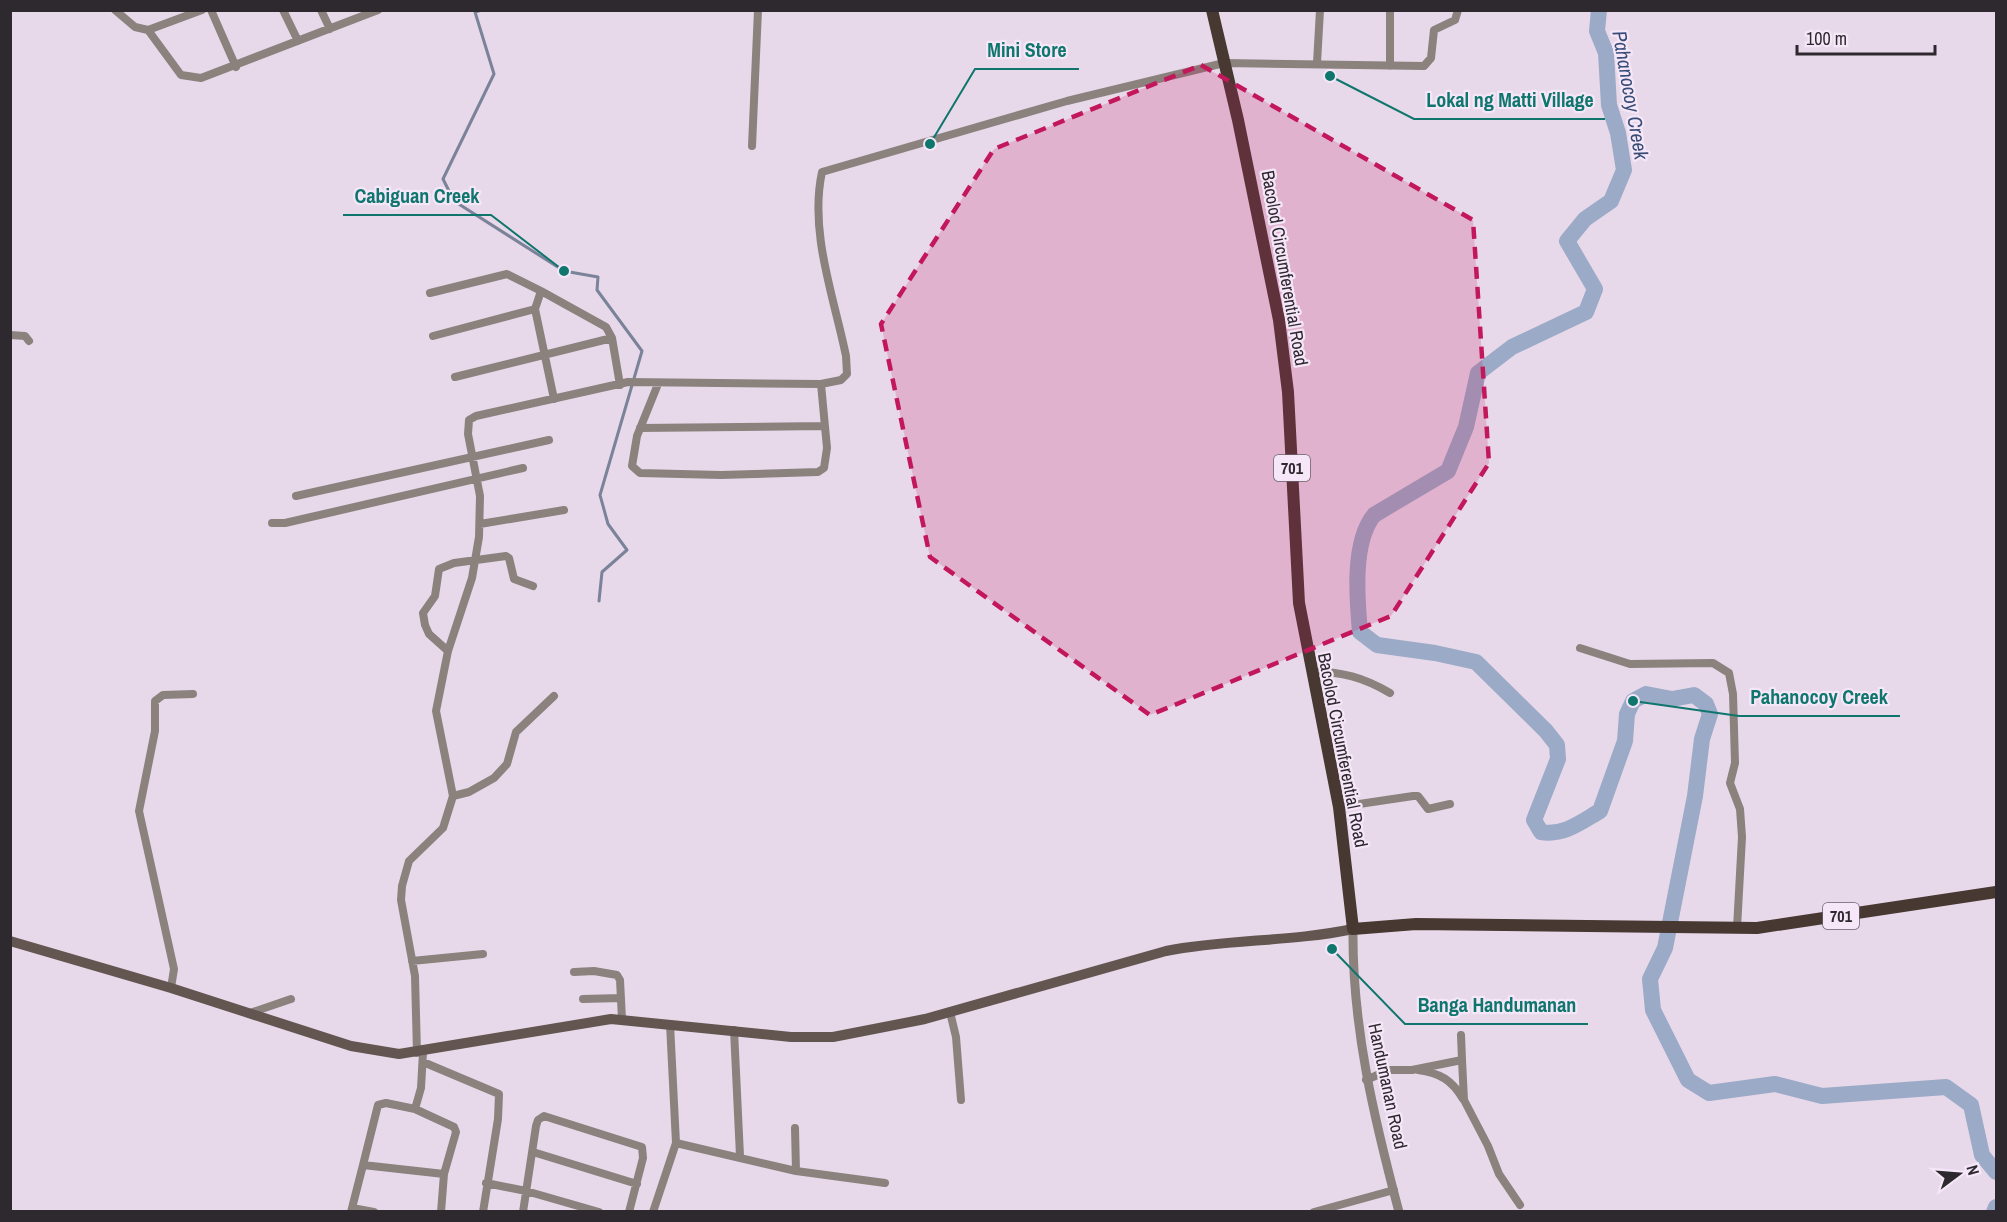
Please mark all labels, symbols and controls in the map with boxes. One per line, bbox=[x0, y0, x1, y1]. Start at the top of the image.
scale bar bbox=[1797, 18, 1935, 56]
text: 100 m bbox=[1806, 26, 1847, 51]
water label: Pahanocoy Creek bbox=[1606, 28, 1656, 162]
callout: Mini Store bbox=[975, 31, 1079, 69]
text: Mini Store bbox=[987, 36, 1067, 63]
callout: Lokal ng Matti Village bbox=[1414, 81, 1605, 119]
text: Lokal ng Matti Village bbox=[1426, 86, 1594, 113]
street label: Bacolod Circumferential Road bbox=[1256, 168, 1314, 368]
callout: Cabiguan Creek bbox=[343, 177, 491, 215]
text: Cabiguan Creek bbox=[355, 182, 480, 209]
road number: 701 bbox=[1274, 455, 1310, 481]
street label: Bacolod Circumferential Road bbox=[1312, 651, 1374, 849]
callout: Pahanocoy Creek bbox=[1739, 678, 1900, 716]
text: Pahanocoy Creek bbox=[1750, 683, 1889, 710]
road number: 701 bbox=[1823, 903, 1859, 929]
callout: Banga Handumanan bbox=[1405, 986, 1588, 1024]
text: Banga Handumanan bbox=[1418, 991, 1576, 1018]
street label: Handumanan Road bbox=[1362, 1021, 1414, 1151]
north arrow bbox=[1929, 1144, 1989, 1204]
text: N bbox=[1962, 1162, 1985, 1177]

